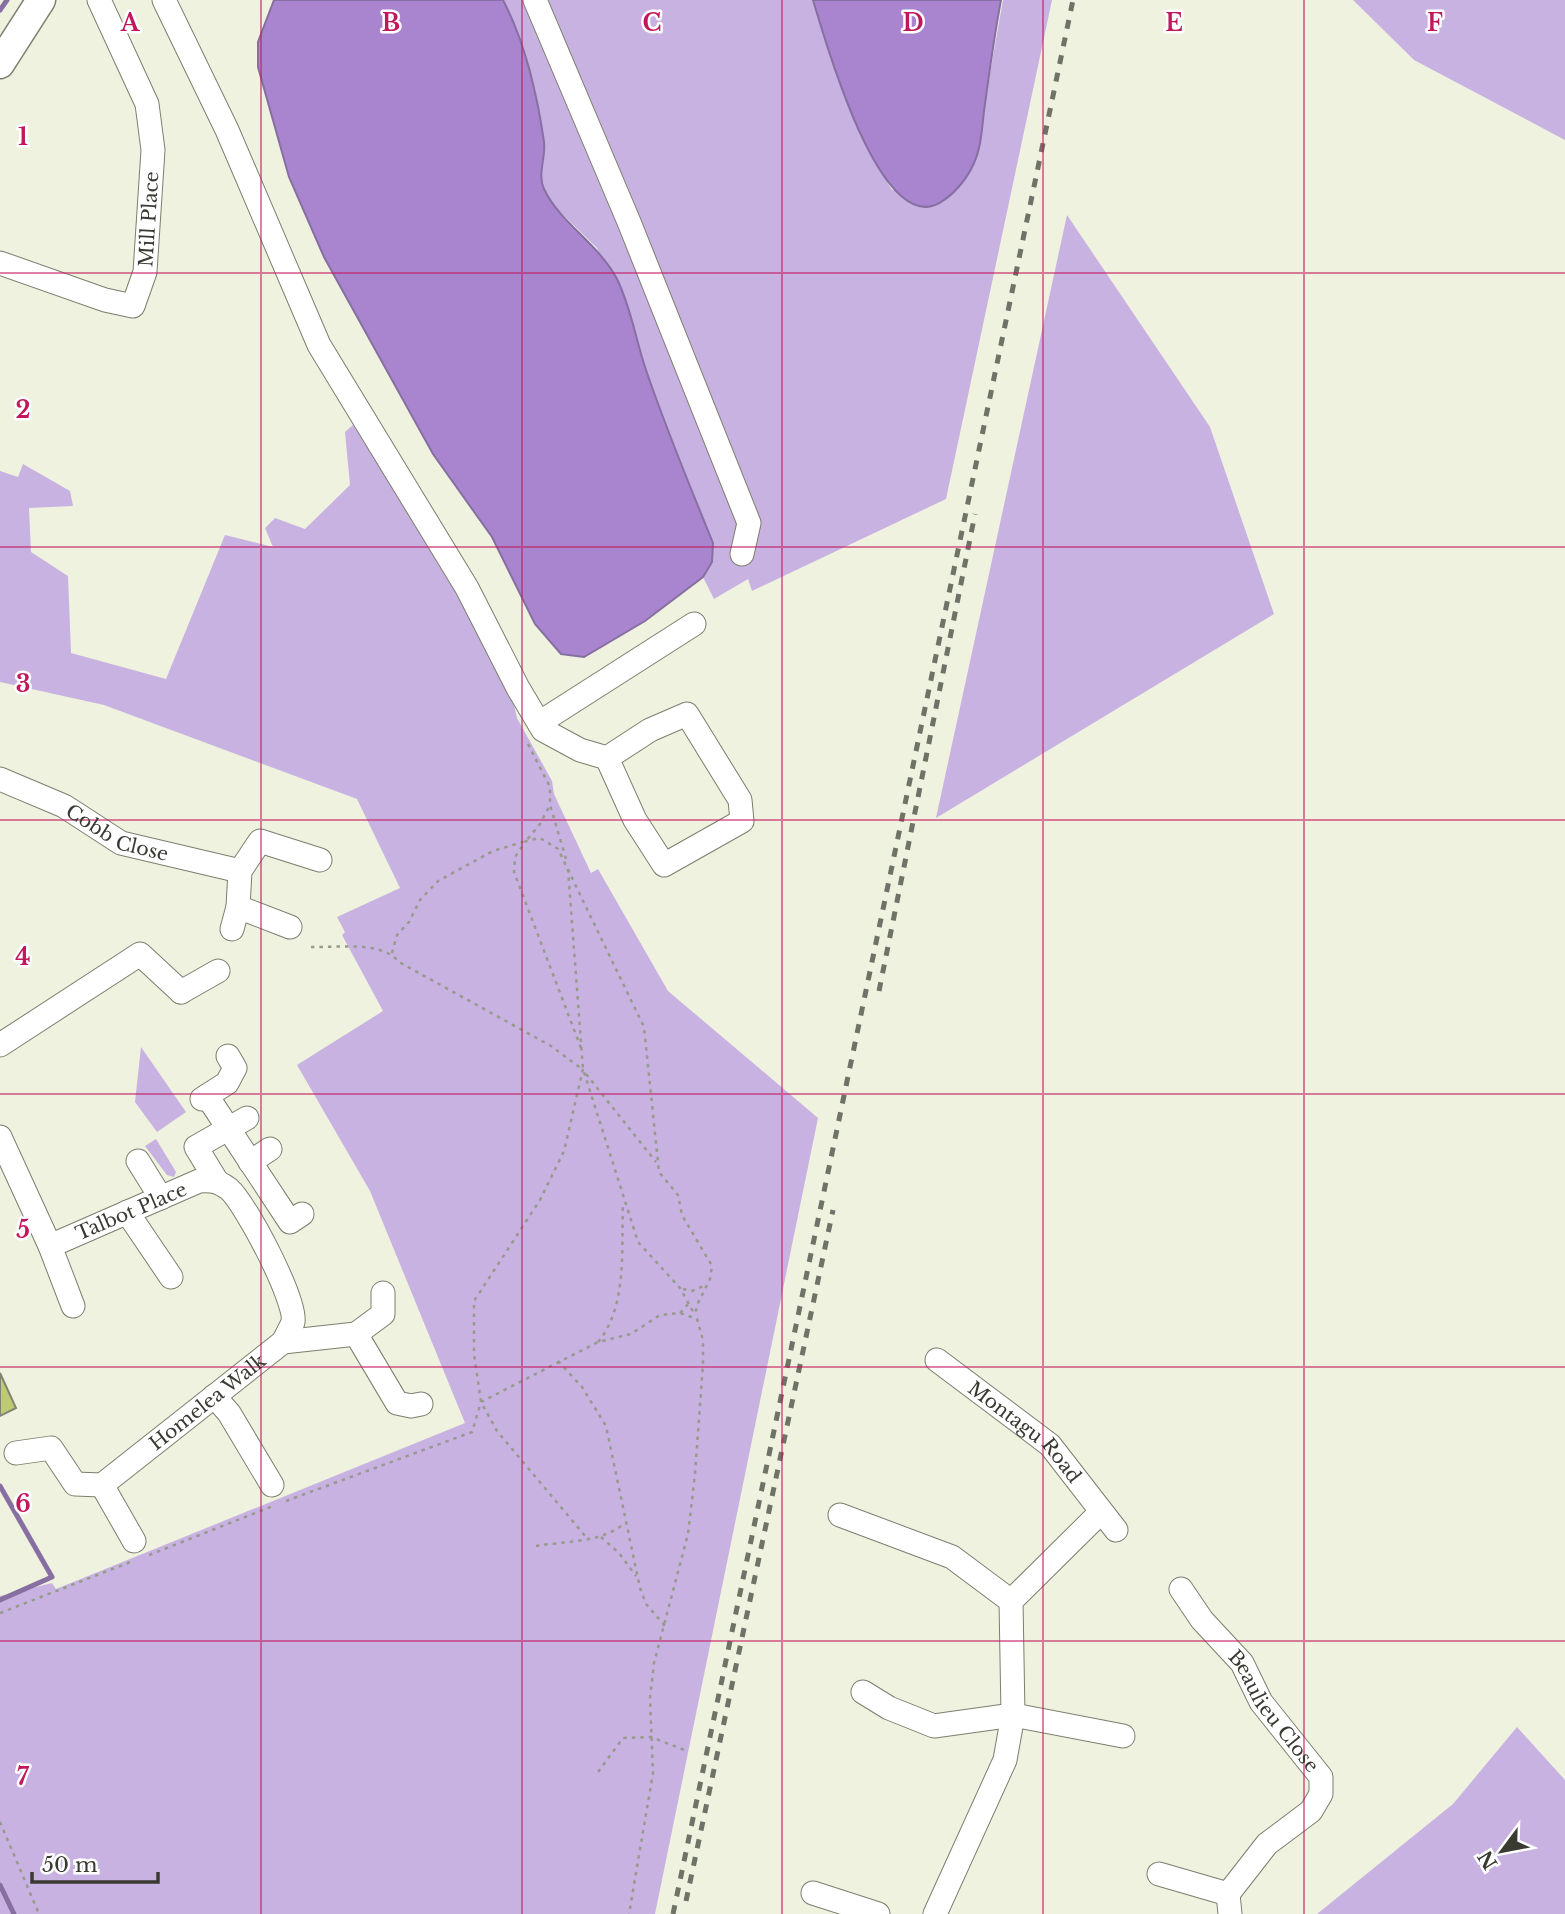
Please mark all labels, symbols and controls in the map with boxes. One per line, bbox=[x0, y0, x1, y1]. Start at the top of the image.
text: A bbox=[120, 9, 141, 37]
text: B bbox=[382, 9, 400, 37]
text: C bbox=[643, 9, 661, 37]
text: D bbox=[902, 9, 924, 37]
text: E bbox=[1165, 9, 1183, 37]
text: F bbox=[1427, 9, 1443, 37]
text: 1 bbox=[18, 123, 28, 151]
street label: Mill Place bbox=[134, 171, 164, 268]
text: 2 bbox=[16, 396, 30, 424]
text: 3 bbox=[16, 670, 30, 698]
street label: Cobb Close bbox=[62, 799, 171, 866]
text: 4 bbox=[15, 943, 31, 971]
street label: Talbot Place bbox=[72, 1178, 190, 1245]
text: 5 bbox=[16, 1216, 30, 1244]
street label: Homelea Walk bbox=[145, 1349, 271, 1455]
street label: Montagu Road bbox=[964, 1377, 1086, 1488]
text: 6 bbox=[15, 1490, 31, 1518]
street label: Beaulieu Close bbox=[1224, 1645, 1324, 1777]
text: 7 bbox=[17, 1763, 30, 1791]
north arrow bbox=[1467, 1816, 1537, 1886]
scale bar bbox=[32, 1840, 158, 1884]
text: N bbox=[1473, 1846, 1502, 1873]
text: 50 m bbox=[42, 1852, 98, 1878]

